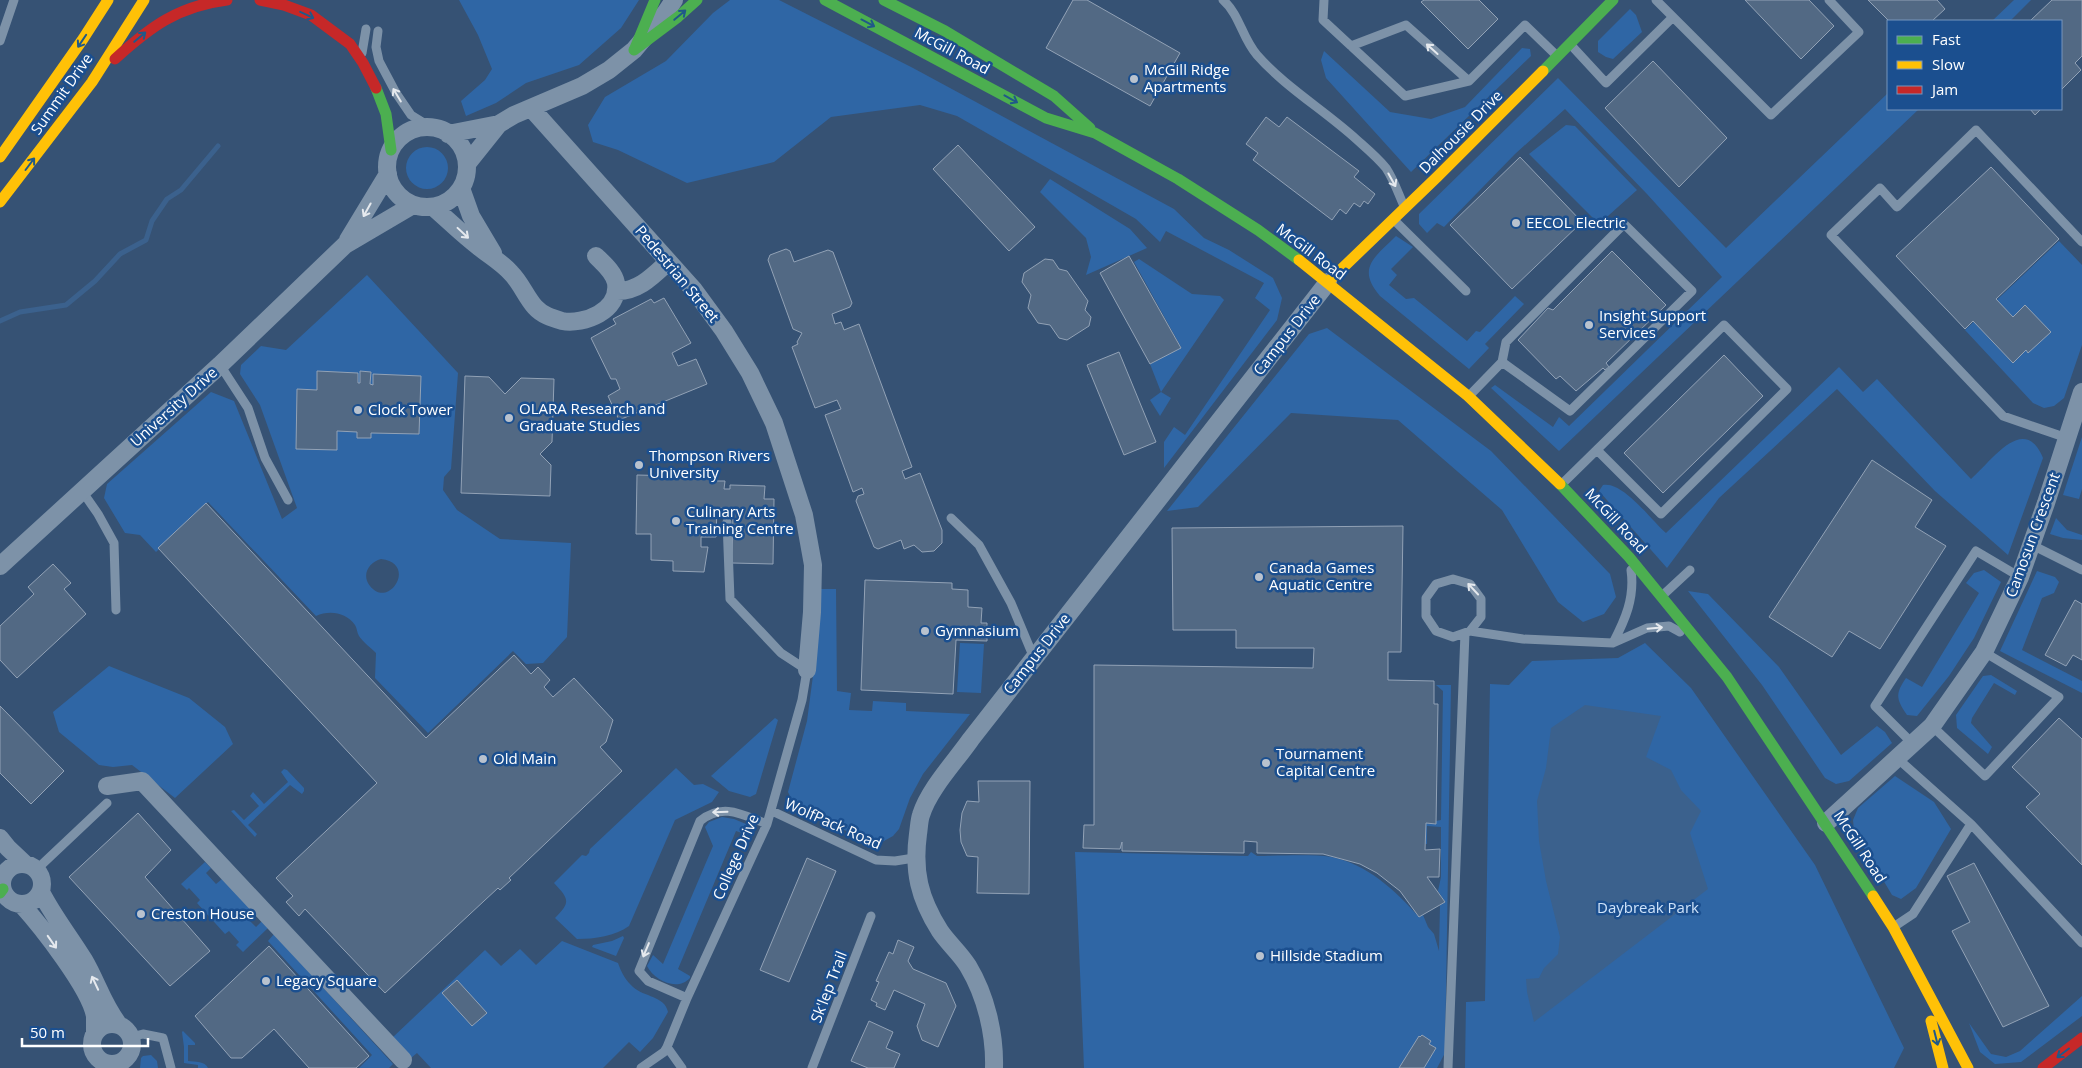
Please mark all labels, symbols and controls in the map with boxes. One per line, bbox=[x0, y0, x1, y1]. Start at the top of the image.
one-way arrow bbox=[299, 10, 314, 20]
one-way arrow bbox=[673, 10, 686, 21]
one-way arrow bbox=[860, 18, 875, 28]
legend bbox=[1887, 20, 2062, 110]
street label: McGill Road bbox=[911, 22, 994, 78]
text: Fast bbox=[1932, 29, 1961, 49]
one-way arrow bbox=[133, 31, 146, 42]
one-way arrow bbox=[76, 34, 87, 48]
one-way arrow bbox=[1426, 43, 1439, 54]
street label: Summit Drive bbox=[26, 49, 97, 138]
text: Slow bbox=[1932, 54, 1965, 74]
place label: McGill Ridge Apartments bbox=[1144, 59, 1230, 96]
marker: McGill Ridge Apartments bbox=[1128, 73, 1140, 85]
text: Jam bbox=[1930, 79, 1958, 99]
street label: Dalhousie Drive bbox=[1414, 85, 1506, 177]
one-way arrow bbox=[392, 88, 402, 102]
one-way arrow bbox=[1004, 94, 1019, 104]
one-way arrow bbox=[25, 157, 35, 171]
one-way arrow bbox=[1387, 172, 1397, 187]
one-way arrow bbox=[362, 202, 371, 217]
place label: EECOL Electric bbox=[1526, 212, 1626, 232]
marker: EECOL Electric bbox=[1510, 217, 1522, 229]
street label: McGill Road bbox=[1273, 218, 1351, 284]
street label: Pedestrian Street bbox=[631, 221, 724, 326]
one-way arrow bbox=[456, 227, 469, 239]
street label: Campus Drive bbox=[1248, 290, 1324, 379]
place label: Insight Support Services bbox=[1599, 305, 1706, 342]
marker: Insight Support Services bbox=[1583, 319, 1595, 331]
street label: University Drive bbox=[126, 362, 221, 451]
place label: OLARA Research and Graduate Studies bbox=[519, 398, 665, 435]
place label: Clock Tower bbox=[368, 399, 453, 419]
marker: Clock Tower bbox=[352, 404, 364, 416]
marker: OLARA Research and Graduate Studies bbox=[503, 412, 515, 424]
place label: Thompson Rivers University bbox=[649, 445, 770, 482]
marker: Thompson Rivers University bbox=[633, 459, 645, 471]
street label: Camosun Crescent bbox=[2000, 469, 2064, 600]
street label: McGill Road bbox=[1581, 483, 1652, 557]
place label: Culinary Arts Training Centre bbox=[686, 501, 794, 538]
marker: Culinary Arts Training Centre bbox=[670, 515, 682, 527]
place label: Canada Games Aquatic Centre bbox=[1269, 557, 1374, 594]
marker: Canada Games Aquatic Centre bbox=[1253, 571, 1265, 583]
one-way arrow bbox=[1467, 583, 1478, 596]
street label: Campus Drive bbox=[998, 609, 1074, 698]
place label: Gymnasium bbox=[935, 620, 1019, 640]
one-way arrow bbox=[1647, 623, 1663, 632]
marker: Gymnasium bbox=[919, 625, 931, 637]
place label: Tournament Capital Centre bbox=[1276, 743, 1375, 780]
place label: Old Main bbox=[493, 748, 556, 768]
marker: Old Main bbox=[477, 753, 489, 765]
marker: Tournament Capital Centre bbox=[1260, 757, 1272, 769]
street label: WolfPack Road bbox=[782, 793, 885, 853]
street label: McGill Road bbox=[1830, 806, 1892, 887]
one-way arrow bbox=[712, 808, 728, 817]
street label: College Drive bbox=[707, 811, 763, 903]
park label: Daybreak Park bbox=[1597, 897, 1699, 917]
place label: Creston House bbox=[151, 903, 254, 923]
marker: Creston House bbox=[135, 908, 147, 920]
one-way arrow bbox=[47, 935, 57, 949]
one-way arrow bbox=[641, 942, 650, 957]
place label: Hillside Stadium bbox=[1270, 945, 1383, 965]
street label: Sk'lep Trail bbox=[805, 948, 851, 1025]
marker: Hillside Stadium bbox=[1254, 950, 1266, 962]
place label: Legacy Square bbox=[276, 970, 377, 990]
marker: Legacy Square bbox=[260, 975, 272, 987]
one-way arrow bbox=[90, 976, 99, 991]
scale bar bbox=[22, 1016, 149, 1048]
text: 50 m bbox=[30, 1022, 65, 1042]
one-way arrow bbox=[1932, 1030, 1941, 1046]
one-way arrow bbox=[2057, 1048, 2070, 1059]

